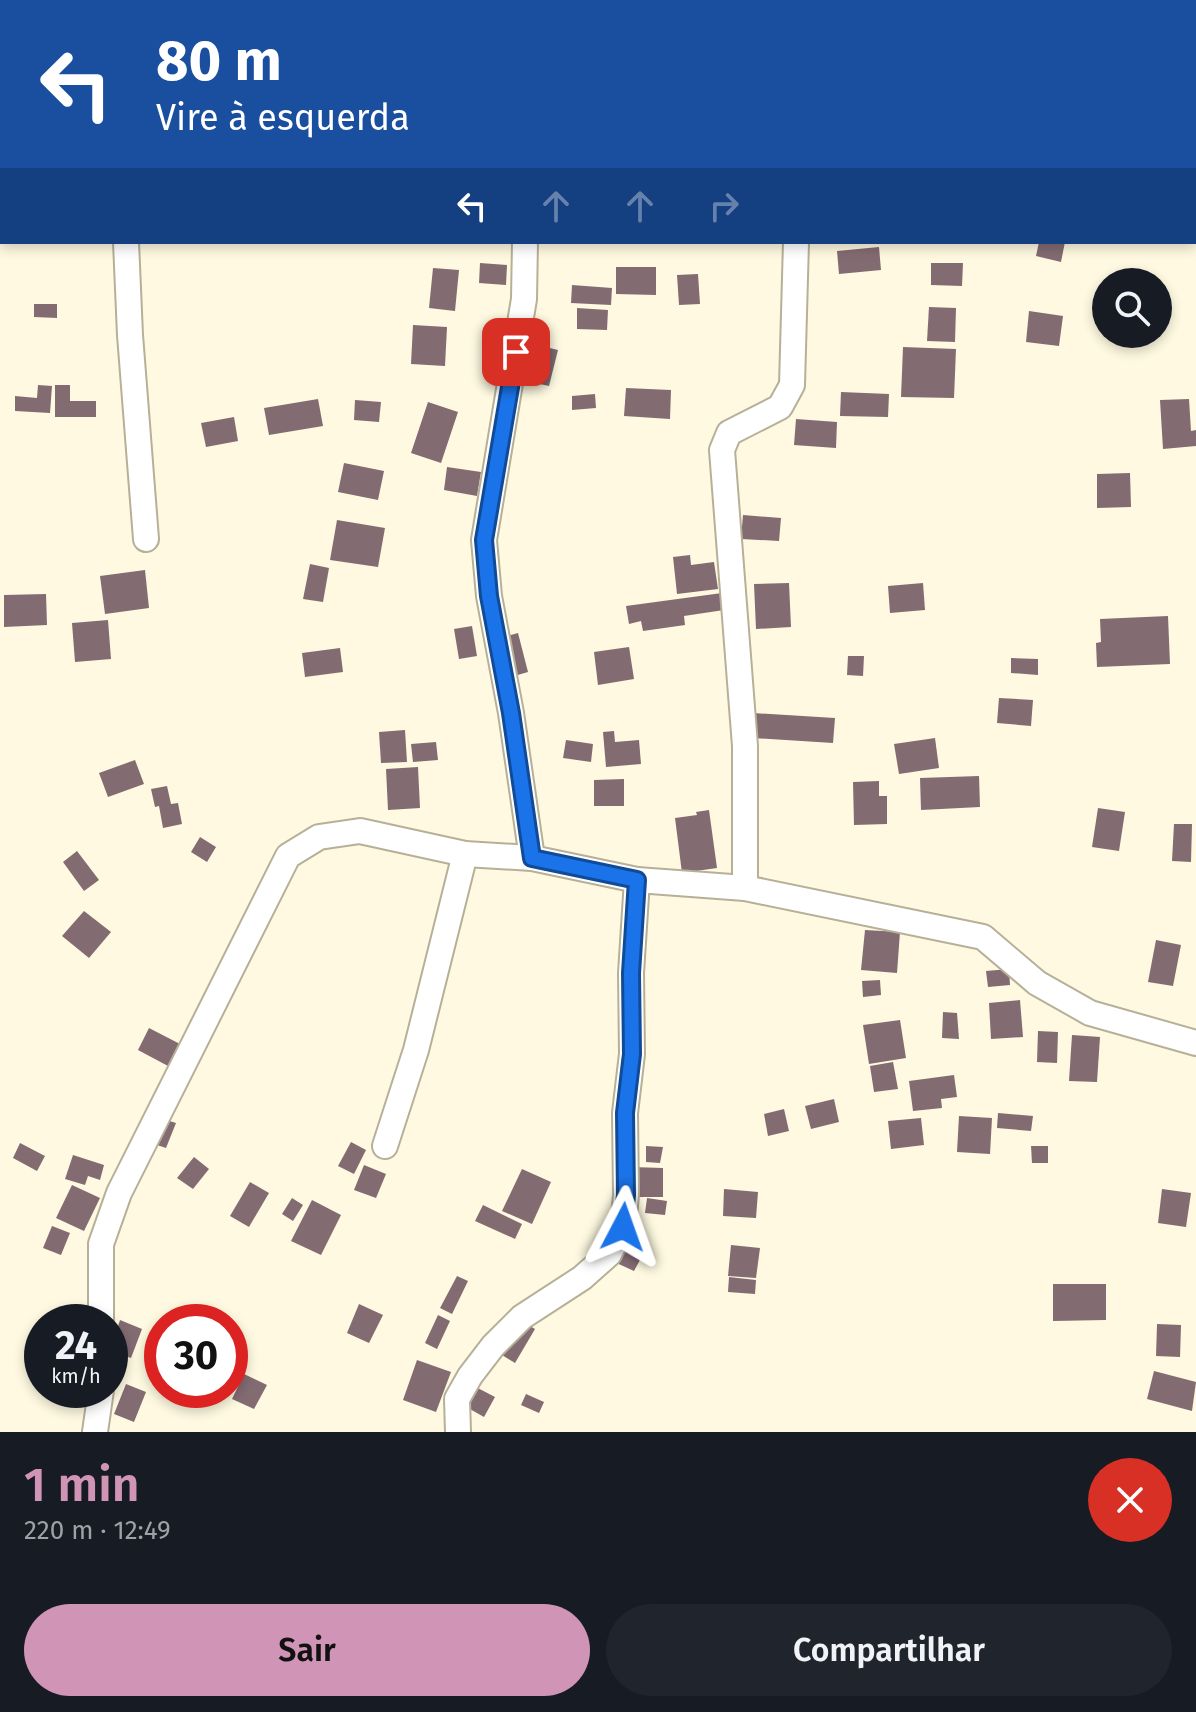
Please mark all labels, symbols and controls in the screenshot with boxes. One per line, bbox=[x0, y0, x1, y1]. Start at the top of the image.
text: 80 m bbox=[156, 28, 282, 95]
icon: left bbox=[24, 32, 128, 136]
text: Vire à esquerda bbox=[156, 96, 410, 140]
icon: left bbox=[450, 184, 494, 228]
icon: ahead bbox=[534, 184, 578, 228]
icon: ahead bbox=[618, 184, 662, 228]
icon: right bbox=[702, 184, 746, 228]
map controls bbox=[1092, 268, 1172, 348]
button: search bbox=[1092, 268, 1172, 348]
pin bbox=[482, 318, 550, 386]
icon: arrive bbox=[494, 330, 538, 374]
position arrow bbox=[581, 1185, 665, 1269]
speed limit sign: 30 bbox=[144, 1304, 248, 1408]
text: 24 bbox=[55, 1322, 97, 1370]
text: km/h bbox=[51, 1364, 101, 1388]
text: 1 min bbox=[24, 1456, 140, 1514]
button: close bbox=[1088, 1458, 1172, 1542]
text: 220 m · 12:49 bbox=[24, 1515, 171, 1546]
button: Sair bbox=[24, 1604, 590, 1696]
button: Compartilhar bbox=[606, 1604, 1172, 1696]

